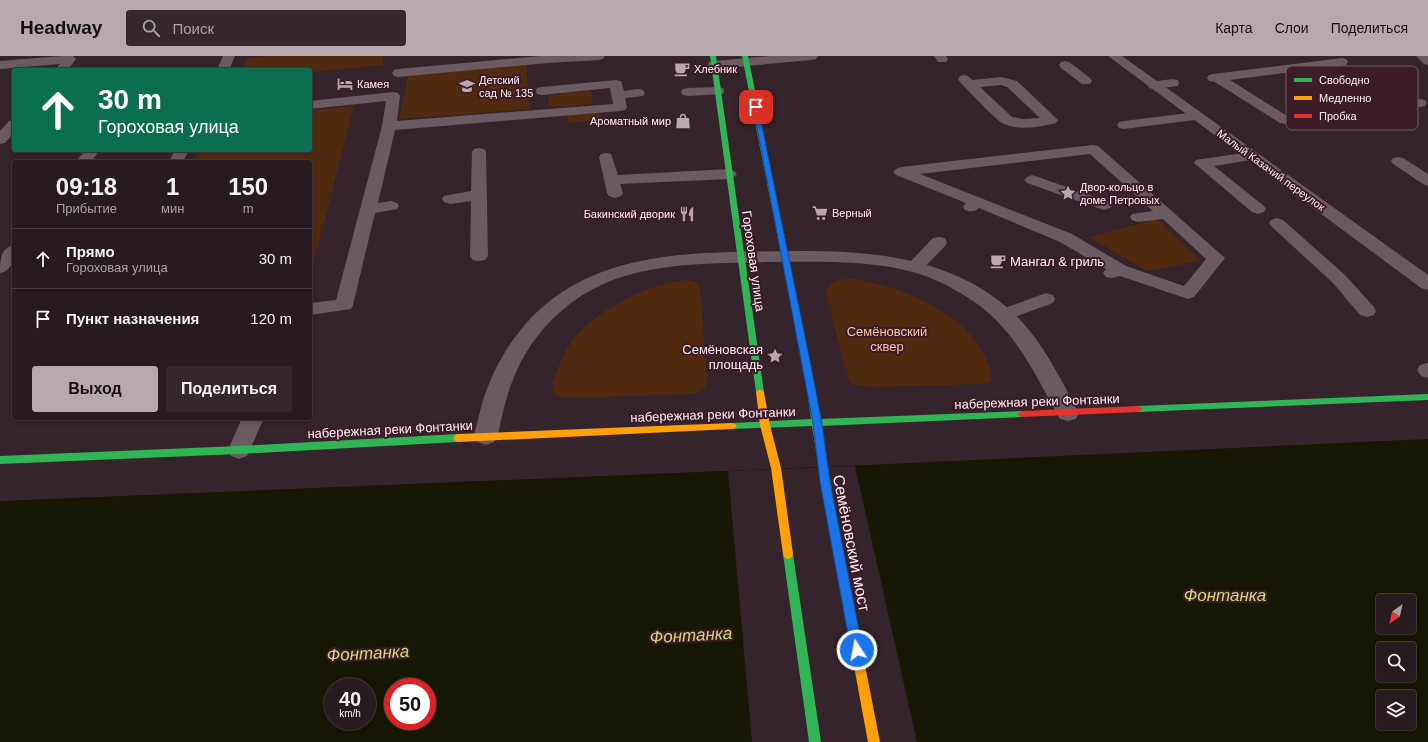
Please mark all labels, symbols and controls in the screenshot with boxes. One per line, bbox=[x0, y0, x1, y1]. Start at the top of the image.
search box bbox=[126, 10, 406, 46]
text: Headway bbox=[20, 17, 102, 38]
icon: search bbox=[140, 17, 162, 39]
text: Поиск bbox=[172, 20, 214, 37]
text: Карта bbox=[1215, 20, 1253, 36]
text: Слои bbox=[1275, 20, 1309, 36]
text: Поделиться bbox=[1331, 20, 1408, 36]
cafe icon: Хлебник bbox=[673, 60, 691, 78]
place label: Хлебник bbox=[694, 63, 737, 75]
legend bbox=[1286, 66, 1418, 130]
place label: Детский сад № 135 bbox=[479, 74, 533, 99]
text: Свободно bbox=[1319, 74, 1370, 86]
hotel icon: Камея bbox=[336, 75, 354, 93]
school or university icon: Детский сад № 135 bbox=[458, 77, 476, 95]
place label: Камея bbox=[357, 78, 389, 90]
icon: ahead bbox=[32, 84, 84, 136]
text: 30 m bbox=[98, 84, 162, 115]
pin bbox=[739, 90, 773, 124]
text: Медленно bbox=[1319, 92, 1371, 104]
icon: arrive bbox=[745, 96, 767, 118]
text: Пробка bbox=[1319, 110, 1357, 122]
shop icon: Ароматный мир bbox=[674, 112, 692, 130]
place label: Ароматный мир bbox=[590, 115, 671, 127]
text: Гороховая улица bbox=[98, 117, 239, 137]
street label: Малый Казачий переулок bbox=[1215, 127, 1327, 213]
text: 09:18 bbox=[56, 173, 117, 200]
text: 1 bbox=[166, 173, 179, 200]
text: 150 bbox=[228, 173, 268, 200]
place label: Двор-кольцо в доме Петровых bbox=[1080, 181, 1160, 206]
place icon: Двор-кольцо в доме Петровых bbox=[1059, 184, 1077, 202]
text: Прибытие bbox=[56, 201, 117, 216]
text: мин bbox=[161, 201, 184, 216]
text: m bbox=[243, 201, 254, 216]
supermarket icon: Верный bbox=[811, 204, 829, 222]
restaurant icon: Бакинский дворик bbox=[678, 205, 696, 223]
place label: Верный bbox=[832, 207, 872, 219]
place label: Бакинский дворик bbox=[584, 208, 675, 220]
street label: Гороховая улица bbox=[739, 210, 768, 313]
text: Прямо bbox=[66, 243, 115, 260]
icon: ahead bbox=[32, 248, 54, 270]
text: 30 m bbox=[259, 250, 292, 267]
cafe icon: Мангал & гриль bbox=[989, 252, 1007, 270]
place label: Мангал & гриль bbox=[1010, 254, 1104, 269]
text: Гороховая улица bbox=[66, 260, 168, 275]
icon: arrive bbox=[32, 308, 54, 330]
text: Пункт назначения bbox=[66, 310, 199, 327]
text: 120 m bbox=[250, 310, 292, 327]
park label: Семёновский сквер bbox=[847, 324, 927, 354]
place label: Семёновская площадь bbox=[682, 342, 763, 372]
place icon: Семёновская площадь bbox=[766, 347, 784, 365]
button: Выход bbox=[32, 366, 158, 412]
button: Поделиться bbox=[166, 366, 292, 412]
street label: набережная реки Фонтанки bbox=[954, 391, 1120, 412]
street label: набережная реки Фонтанки bbox=[630, 404, 796, 425]
street label: набережная реки Фонтанки bbox=[307, 418, 473, 441]
street label: Семёновский мост bbox=[830, 473, 873, 614]
water label: Фонтанка bbox=[1184, 586, 1266, 605]
north arrow bbox=[1376, 594, 1416, 634]
map controls bbox=[1376, 594, 1416, 730]
water label: Фонтанка bbox=[649, 624, 733, 647]
position arrow bbox=[836, 629, 878, 671]
water label: Фонтанка bbox=[326, 642, 410, 665]
button: search bbox=[1376, 642, 1416, 682]
speed limit sign: 50 bbox=[384, 678, 436, 730]
text: 40 bbox=[339, 688, 361, 710]
button: layers bbox=[1376, 690, 1416, 730]
text: km/h bbox=[339, 708, 361, 719]

